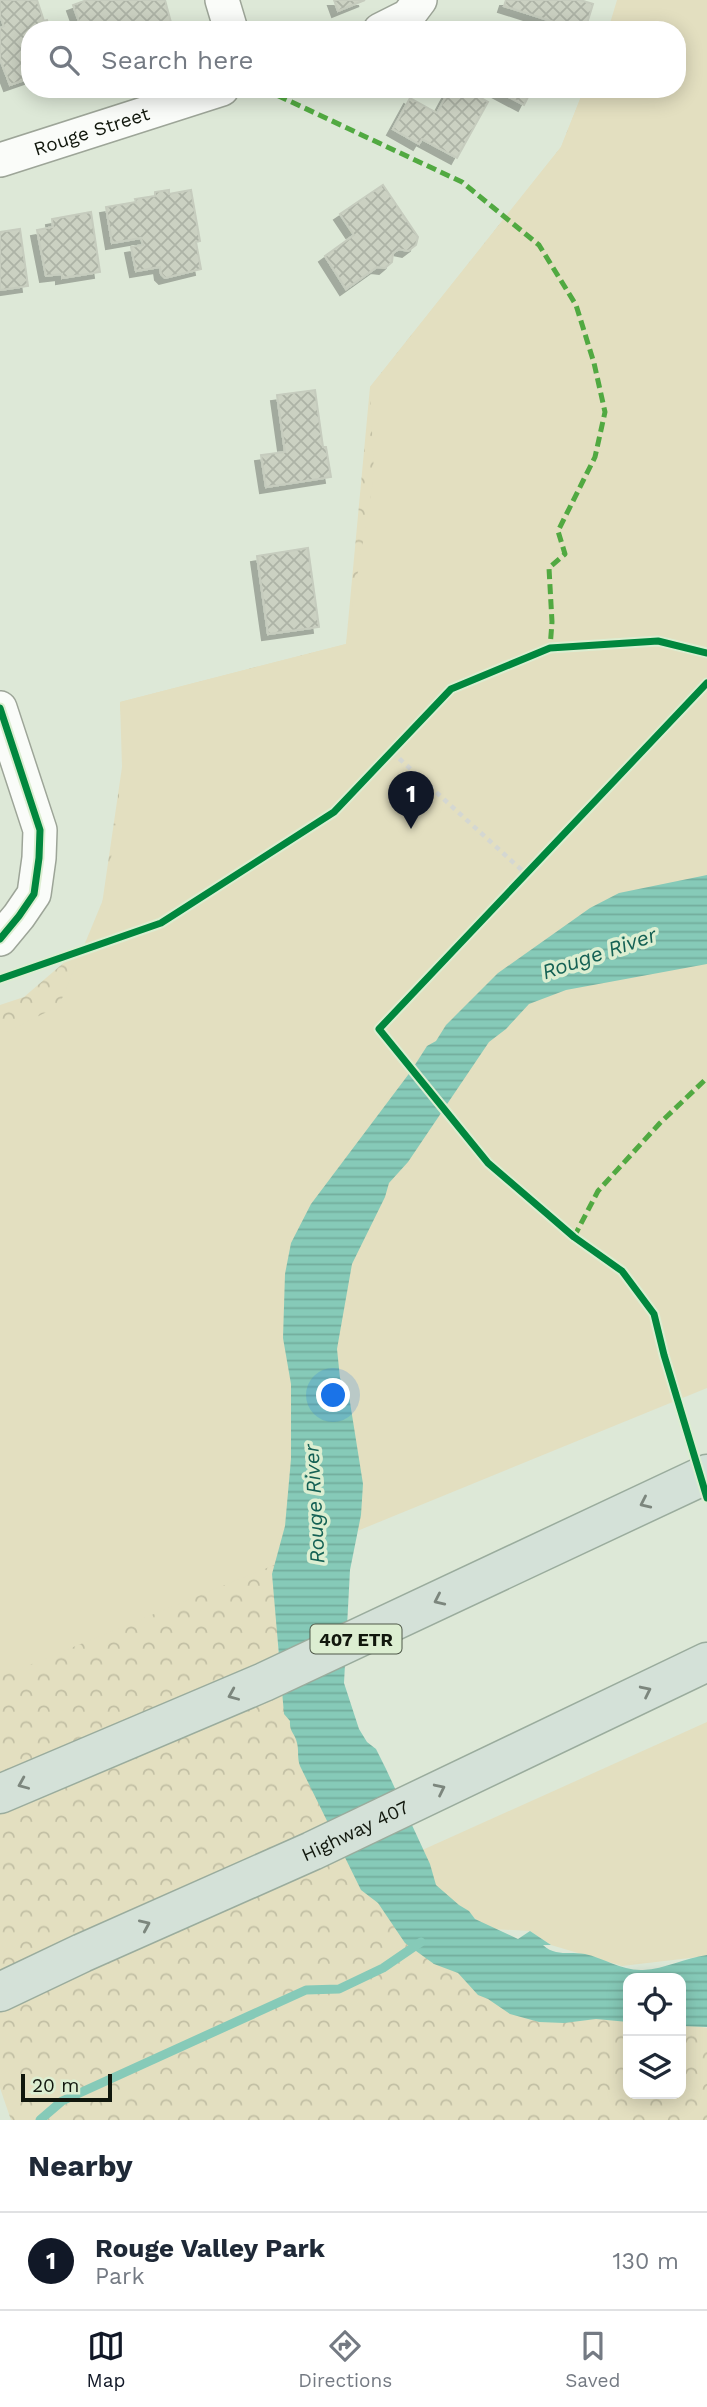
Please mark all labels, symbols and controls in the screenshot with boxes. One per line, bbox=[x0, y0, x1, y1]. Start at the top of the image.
search box bbox=[21, 21, 686, 98]
icon: search bbox=[45, 41, 83, 79]
text: Search here bbox=[101, 45, 253, 75]
street label: Rouge Street bbox=[31, 101, 152, 160]
pin: 1 bbox=[388, 771, 434, 829]
water label: Rouge River bbox=[538, 921, 660, 984]
your location bbox=[316, 1378, 350, 1412]
water label: Rouge River bbox=[298, 1443, 330, 1564]
one-way arrow bbox=[640, 1495, 652, 1509]
one-way arrow bbox=[434, 1592, 446, 1606]
road number: 407 ETR bbox=[310, 1624, 402, 1654]
one-way arrow bbox=[639, 1686, 651, 1700]
one-way arrow bbox=[228, 1687, 240, 1701]
one-way arrow bbox=[18, 1776, 31, 1790]
one-way arrow bbox=[433, 1784, 445, 1798]
street label: Highway 407 bbox=[298, 1795, 412, 1866]
one-way arrow bbox=[137, 1919, 150, 1933]
map controls bbox=[623, 1973, 686, 2099]
button: locate bbox=[623, 1973, 686, 2036]
button: layers bbox=[623, 2036, 686, 2099]
scale bar bbox=[21, 2071, 112, 2103]
text: 20 m bbox=[32, 2074, 79, 2097]
text: Nearby bbox=[28, 2148, 133, 2183]
text: Rouge Valley Park bbox=[95, 2233, 325, 2263]
text: 1 bbox=[46, 2248, 56, 2275]
text: 130 m bbox=[613, 2248, 679, 2275]
text: Park bbox=[95, 2263, 144, 2290]
tab: Map bbox=[87, 2327, 125, 2392]
tab: Directions bbox=[298, 2327, 392, 2392]
tab: Saved bbox=[565, 2327, 620, 2392]

